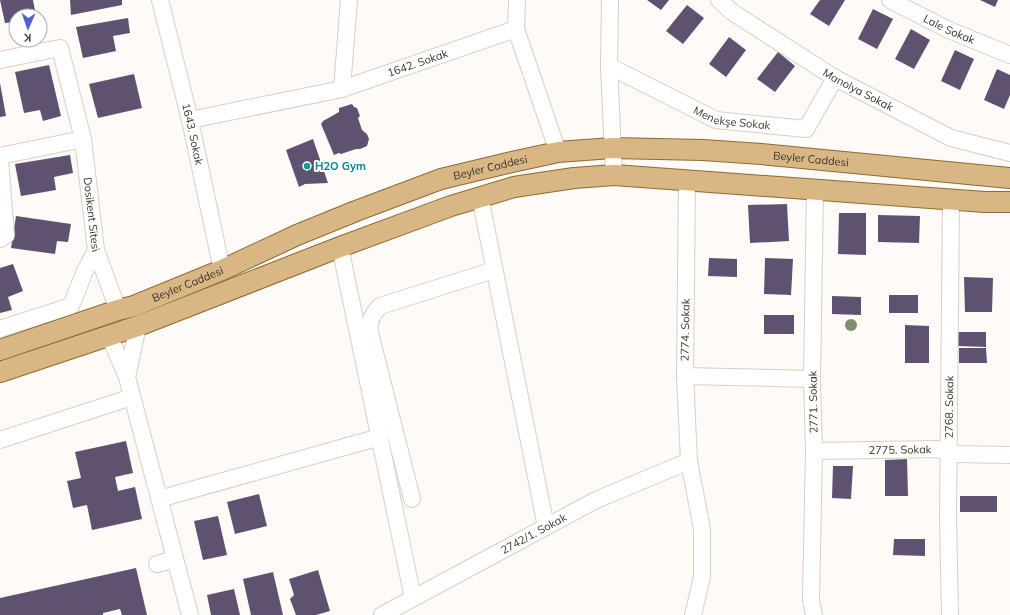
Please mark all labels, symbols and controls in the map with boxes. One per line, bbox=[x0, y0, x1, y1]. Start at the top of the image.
north arrow bbox=[8, 8, 48, 48]
street label: Lale Sokak bbox=[921, 11, 977, 47]
text: K bbox=[23, 31, 32, 45]
street label: 1642. Sokak bbox=[386, 46, 450, 80]
street label: Manolya Sokak bbox=[820, 65, 896, 114]
street label: 1643. Sokak bbox=[179, 102, 206, 167]
street label: Menekşe Sokak bbox=[691, 103, 771, 132]
street label: Beyler Caddesi bbox=[772, 148, 849, 169]
street label: Beyler Caddesi bbox=[452, 152, 529, 183]
place label: H2O Gym bbox=[315, 159, 366, 173]
marker: H2O Gym bbox=[302, 161, 312, 171]
street label: Dosikent Sitesi bbox=[81, 177, 103, 254]
street label: Beyler Caddesi bbox=[150, 263, 225, 305]
street label: 2774. Sokak bbox=[677, 298, 693, 362]
street label: 2771. Sokak bbox=[805, 370, 821, 434]
street label: 2768. Sokak bbox=[942, 375, 956, 439]
street label: 2775. Sokak bbox=[868, 442, 932, 457]
street label: 2742/1. Sokak bbox=[498, 510, 569, 557]

